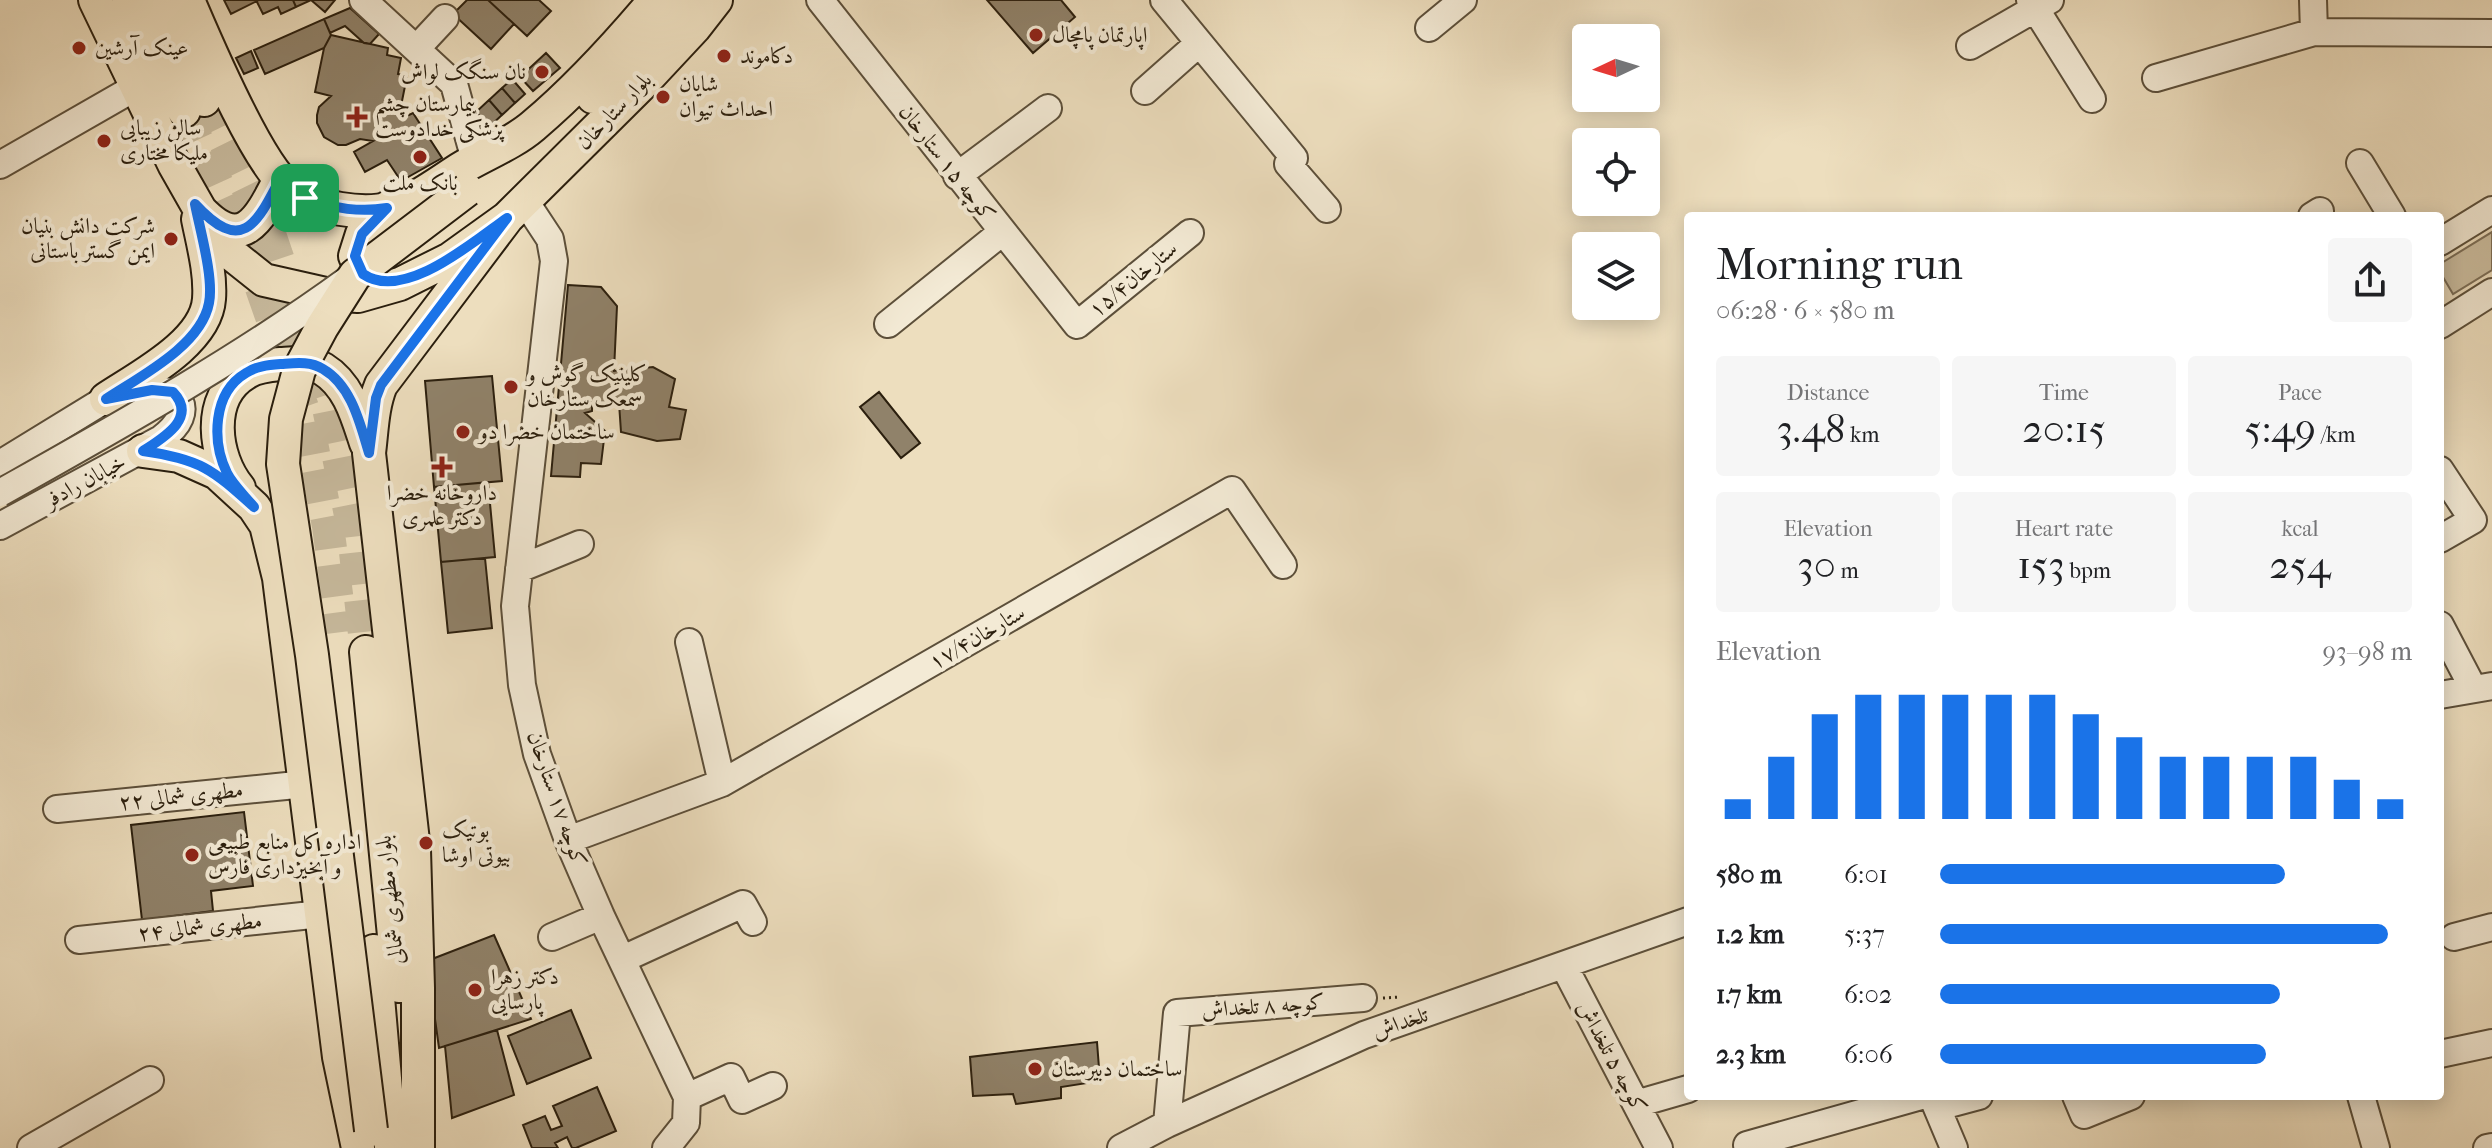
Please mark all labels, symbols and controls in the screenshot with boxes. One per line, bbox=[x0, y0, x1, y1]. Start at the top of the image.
place label: اپارتمان پامچال bbox=[1052, 22, 1148, 51]
north arrow bbox=[1572, 24, 1660, 112]
map controls bbox=[1572, 24, 1660, 320]
marker: اپارتمان پامچال bbox=[1027, 26, 1045, 44]
place label: عینک آرشین bbox=[95, 34, 189, 61]
marker: عینک آرشین bbox=[70, 39, 88, 57]
place label: دکاموند bbox=[740, 43, 793, 69]
marker: دکاموند bbox=[715, 47, 733, 65]
place label: نان سنگک لواش bbox=[401, 58, 526, 85]
marker: نان سنگک لواش bbox=[533, 63, 551, 81]
street label: بلوار ستارخان bbox=[571, 67, 657, 155]
place label: شایان احداث تیوان bbox=[679, 71, 773, 122]
marker: شایان احداث تیوان bbox=[654, 88, 672, 106]
place label: بیمارستان چشم پزشکی خدادوست bbox=[375, 91, 505, 144]
street label: کوچه ۱۵ ستارخان bbox=[892, 99, 1001, 228]
marker: بیمارستان چشم پزشکی خدادوست bbox=[346, 106, 368, 128]
place label: سالن زیبایی ملیکا مختاری bbox=[120, 115, 208, 166]
button: locate bbox=[1572, 128, 1660, 216]
marker: سالن زیبایی ملیکا مختاری bbox=[95, 132, 113, 150]
marker: بانک ملت bbox=[411, 148, 429, 166]
pin bbox=[271, 164, 339, 232]
place label: بانک ملت bbox=[382, 170, 458, 196]
icon: arrive bbox=[283, 176, 327, 220]
place label: شرکت دانش بنیان ایمن گستر باستانی bbox=[21, 213, 155, 266]
marker: شرکت دانش بنیان ایمن گستر باستانی bbox=[162, 230, 180, 248]
button: layers bbox=[1572, 232, 1660, 320]
street label: ستارخان۱۵/۴ bbox=[1083, 235, 1183, 323]
button: share bbox=[2328, 238, 2412, 322]
text: Morning run bbox=[1716, 239, 1963, 290]
text: 06:28 · 6 × 580 m bbox=[1716, 295, 1895, 326]
place label: کلینیک گوش و سمعک ستارخان bbox=[525, 361, 647, 412]
marker: کلینیک گوش و سمعک ستارخان bbox=[502, 378, 520, 396]
text: Distance bbox=[1787, 380, 1869, 406]
text: Time bbox=[2039, 380, 2089, 406]
text: Pace bbox=[2278, 380, 2322, 406]
text: 3.48 bbox=[1776, 406, 1845, 452]
text: 20:15 bbox=[2022, 406, 2106, 452]
text: 5:49 bbox=[2244, 406, 2316, 452]
place label: ساختمان خضرا دو bbox=[477, 419, 615, 446]
text: km bbox=[1845, 422, 1880, 448]
text: /km bbox=[2316, 422, 2356, 448]
marker: ساختمان خضرا دو bbox=[454, 423, 472, 441]
street label: خیابان رادفر bbox=[38, 449, 131, 515]
marker: داروخانه خضرا دکتر علمری bbox=[433, 458, 451, 476]
place label: داروخانه خضرا دکتر علمری bbox=[387, 480, 497, 532]
text: Elevation bbox=[1784, 516, 1872, 542]
text: Heart rate bbox=[2015, 516, 2113, 542]
text: kcal bbox=[2281, 516, 2319, 542]
text: 30 bbox=[1797, 542, 1836, 588]
text: 153 bbox=[2017, 542, 2065, 588]
text: 254 bbox=[2269, 542, 2331, 588]
text: m bbox=[1836, 558, 1859, 584]
text: bpm bbox=[2065, 558, 2111, 584]
street label: ستارخان۱۷/۴ bbox=[924, 599, 1030, 675]
text: Elevation bbox=[1716, 636, 1821, 667]
text: 93–98 m bbox=[2322, 636, 2412, 667]
street label: کوچه ۱۷ ستارخان bbox=[520, 728, 592, 871]
street label: مطهرى شمالى ۲۲ bbox=[117, 777, 245, 816]
place label: بوتیک بیوتی اوشا bbox=[442, 817, 511, 868]
place label: اداره کل منابع طبیعى و آبخیزدارى فارس bbox=[208, 829, 361, 880]
street label: بلوار مطهرى شمالى bbox=[370, 834, 411, 966]
marker: بوتیک بیوتی اوشا bbox=[417, 834, 435, 852]
marker: اداره کل منابع طبیعى و آبخیزدارى فارس bbox=[183, 846, 201, 864]
text: 580 m bbox=[1716, 859, 1782, 890]
text: 6:01 bbox=[1844, 859, 1888, 890]
street label: مطهرى شمالى ۲۴ bbox=[136, 908, 264, 947]
text: 1.2 km bbox=[1716, 919, 1784, 950]
text: 5:37 bbox=[1844, 919, 1885, 950]
place label: دکتر زهرا پارسایی bbox=[491, 964, 559, 1018]
text: 1.7 km bbox=[1716, 979, 1782, 1010]
text: 6:02 bbox=[1844, 979, 1892, 1010]
marker: دکتر زهرا پارسایی bbox=[466, 981, 484, 999]
street label: کوچه ۸ تلخداش bbox=[1201, 989, 1326, 1025]
street label: کوچه ۵ تلخداش bbox=[1570, 996, 1652, 1118]
street label: تلخداش bbox=[1369, 1001, 1432, 1045]
text: 2.3 km bbox=[1716, 1039, 1786, 1070]
text: 6:06 bbox=[1844, 1039, 1893, 1070]
place label: ساختمان دبیرستان bbox=[1051, 1056, 1182, 1082]
marker: ساختمان دبیرستان bbox=[1026, 1060, 1044, 1078]

